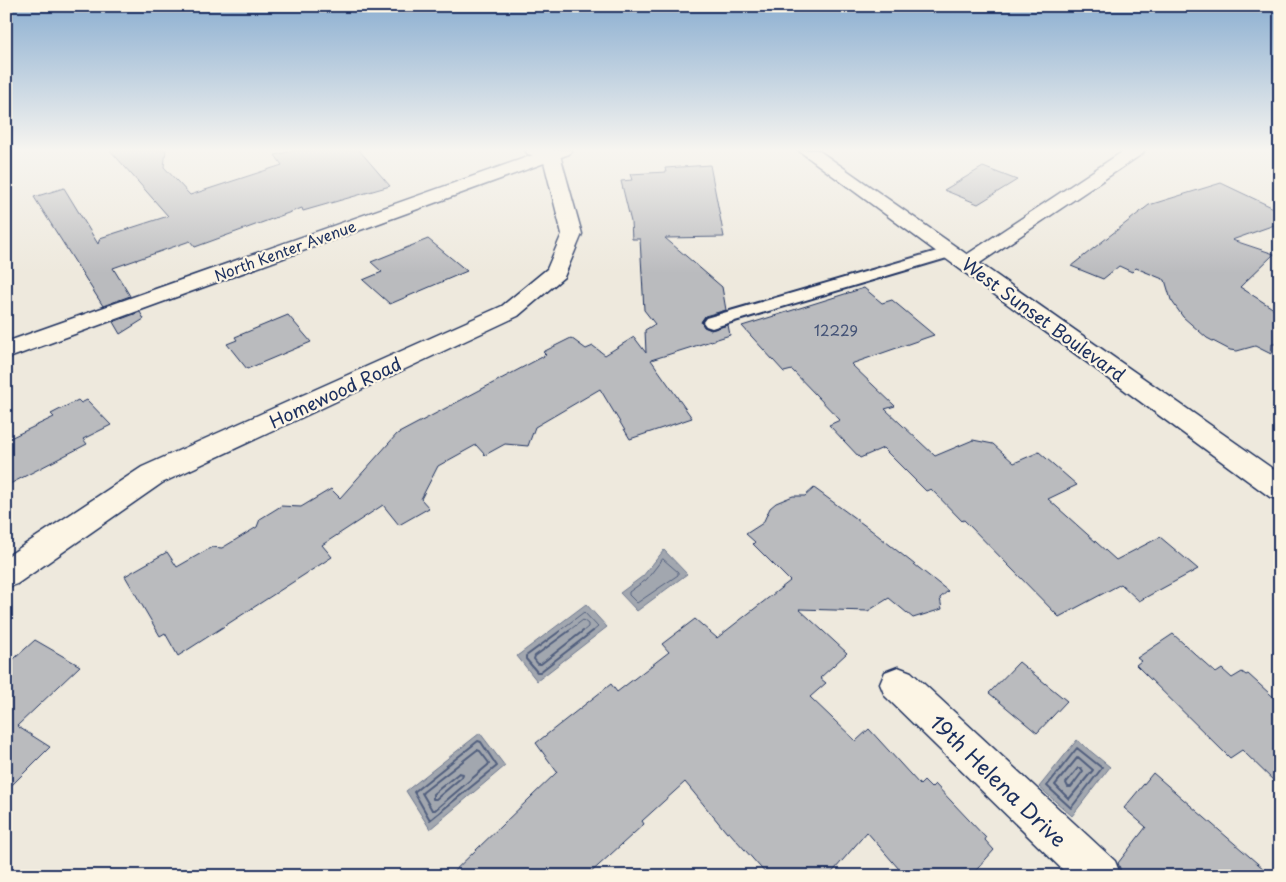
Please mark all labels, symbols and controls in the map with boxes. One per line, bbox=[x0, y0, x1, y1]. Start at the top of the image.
street label: North Kenter Avenue bbox=[211, 214, 359, 286]
street label: West Sunset Boulevard bbox=[957, 250, 1131, 388]
house number: 12229 bbox=[814, 318, 858, 341]
street label: Homewood Road bbox=[264, 350, 406, 434]
street label: 19th Helena Drive bbox=[923, 706, 1075, 854]

